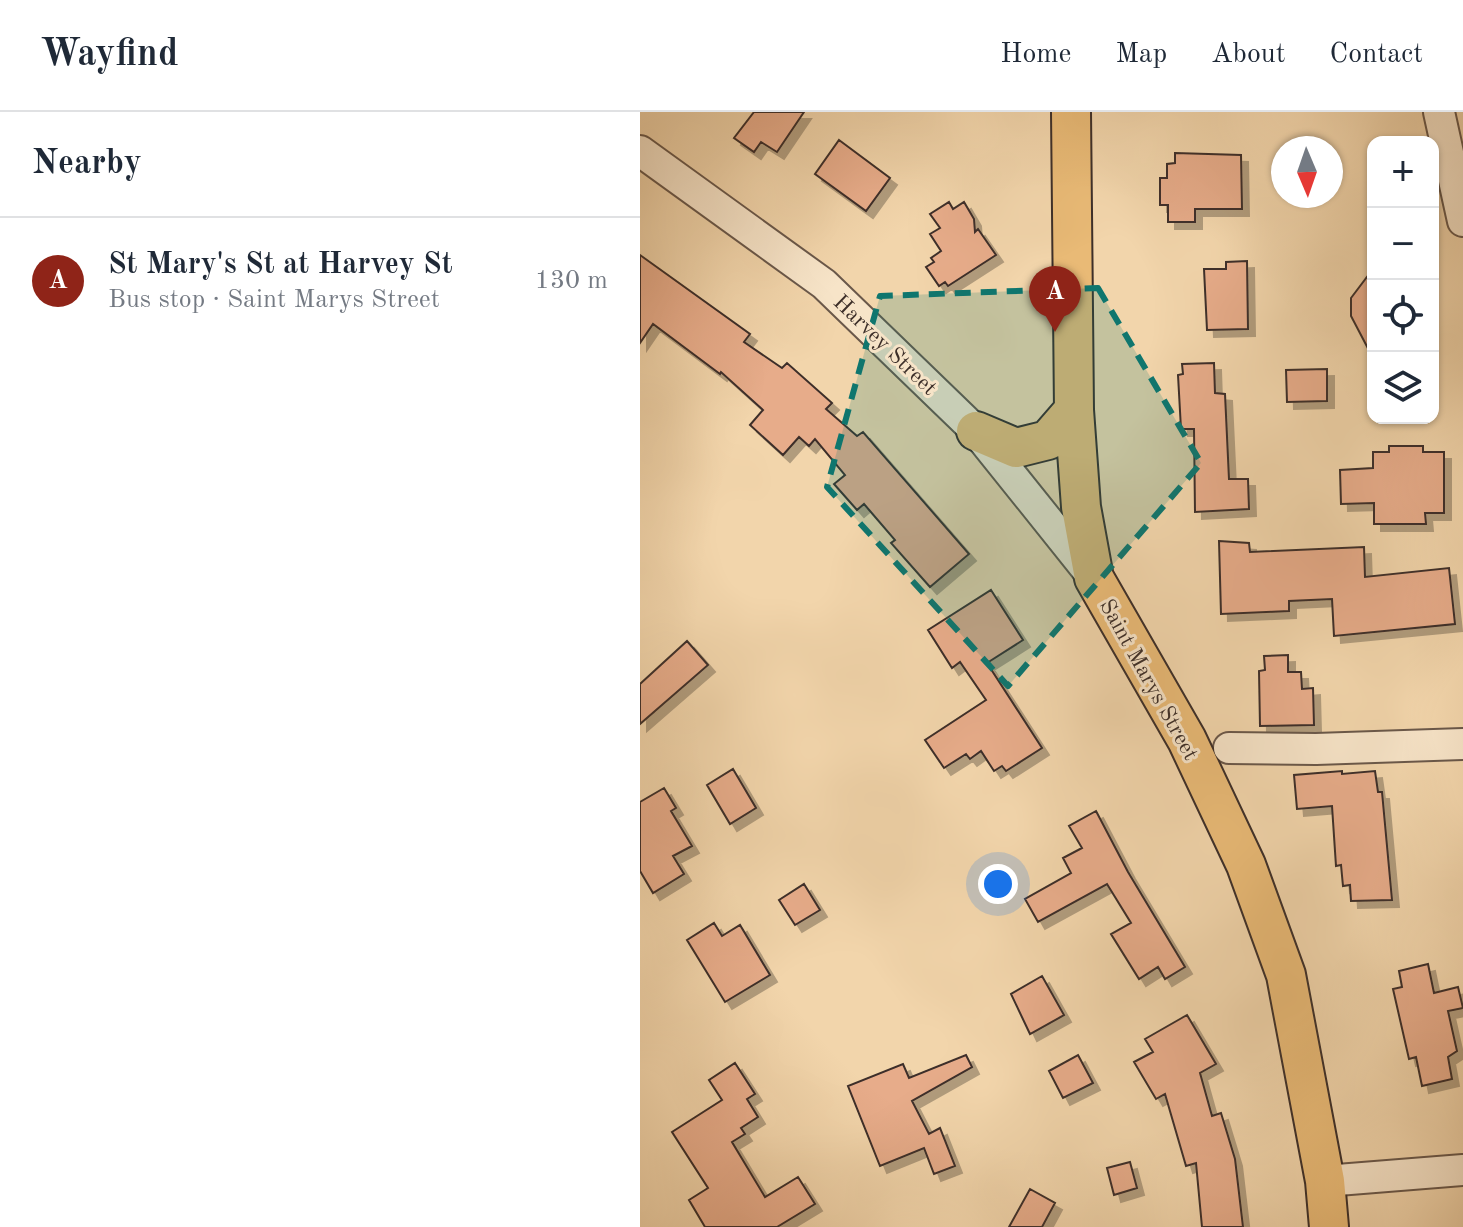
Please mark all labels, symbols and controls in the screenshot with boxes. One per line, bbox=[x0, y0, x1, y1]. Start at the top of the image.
text: Wayfind bbox=[40, 36, 178, 74]
text: Home bbox=[1000, 41, 1071, 69]
text: Map bbox=[1115, 41, 1167, 69]
text: About bbox=[1211, 41, 1286, 69]
text: Contact bbox=[1330, 41, 1423, 69]
north arrow bbox=[1271, 136, 1343, 208]
map controls bbox=[1367, 136, 1439, 424]
button: + bbox=[1367, 136, 1439, 208]
text: Nearby bbox=[32, 147, 142, 181]
button: − bbox=[1367, 208, 1439, 280]
text: St Mary's St at Harvey St bbox=[108, 250, 453, 280]
pin: A bbox=[1029, 266, 1081, 332]
text: A bbox=[48, 268, 68, 294]
text: 130 m bbox=[535, 268, 608, 294]
button: locate bbox=[1367, 280, 1439, 352]
text: Bus stop · Saint Marys Street bbox=[108, 287, 440, 313]
street label: Harvey Street bbox=[829, 291, 940, 400]
button: layers bbox=[1367, 352, 1439, 424]
street label: Saint Marys Street bbox=[1095, 596, 1202, 764]
your location bbox=[978, 864, 1018, 904]

